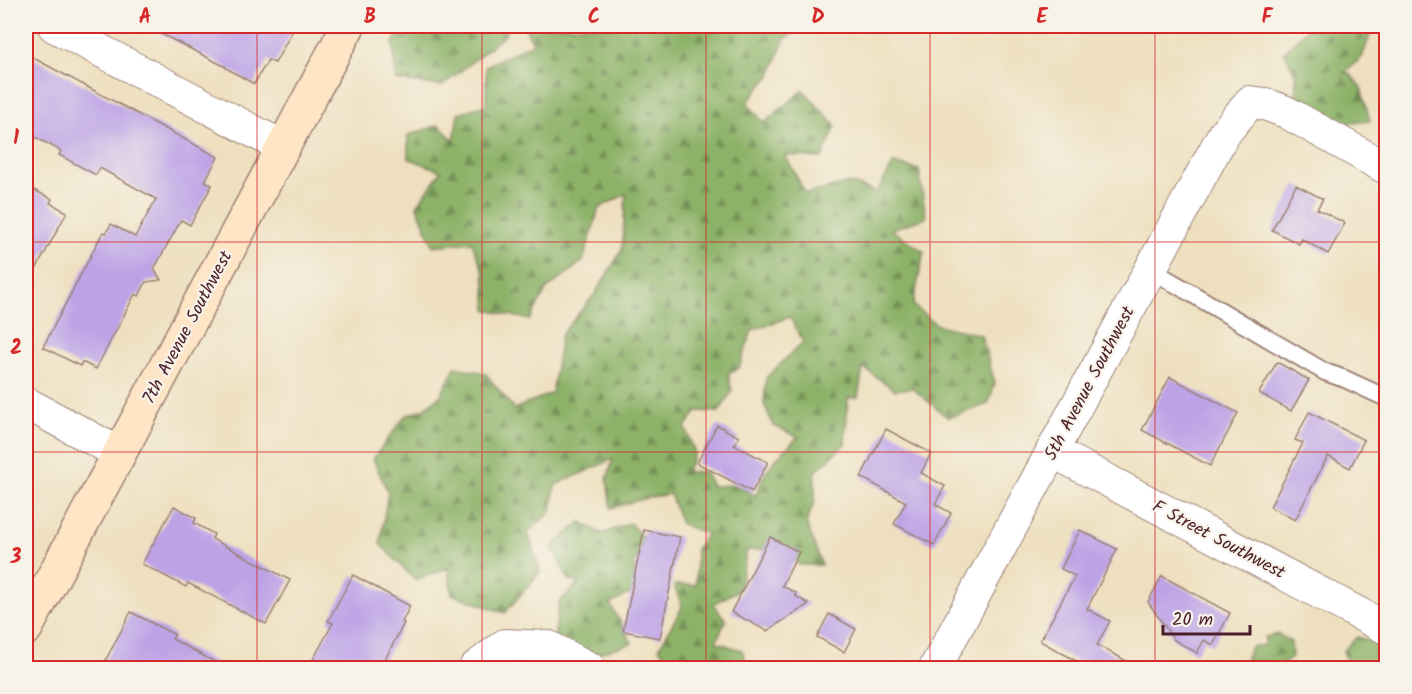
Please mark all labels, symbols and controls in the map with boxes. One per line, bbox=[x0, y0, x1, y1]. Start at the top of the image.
text: A bbox=[139, 2, 151, 34]
text: B bbox=[364, 2, 376, 34]
text: C bbox=[588, 2, 600, 34]
text: D bbox=[811, 2, 825, 34]
text: E bbox=[1036, 2, 1048, 34]
text: F bbox=[1262, 2, 1274, 34]
text: 1 bbox=[13, 123, 19, 155]
street label: 7th Avenue Southwest bbox=[136, 245, 242, 410]
street label: 5th Avenue Southwest bbox=[1037, 300, 1144, 466]
text: 2 bbox=[10, 333, 22, 365]
street label: F Street Southwest bbox=[1146, 493, 1291, 588]
text: 3 bbox=[10, 542, 22, 574]
scale bar bbox=[1163, 598, 1250, 636]
text: 20 m bbox=[1172, 606, 1213, 635]

